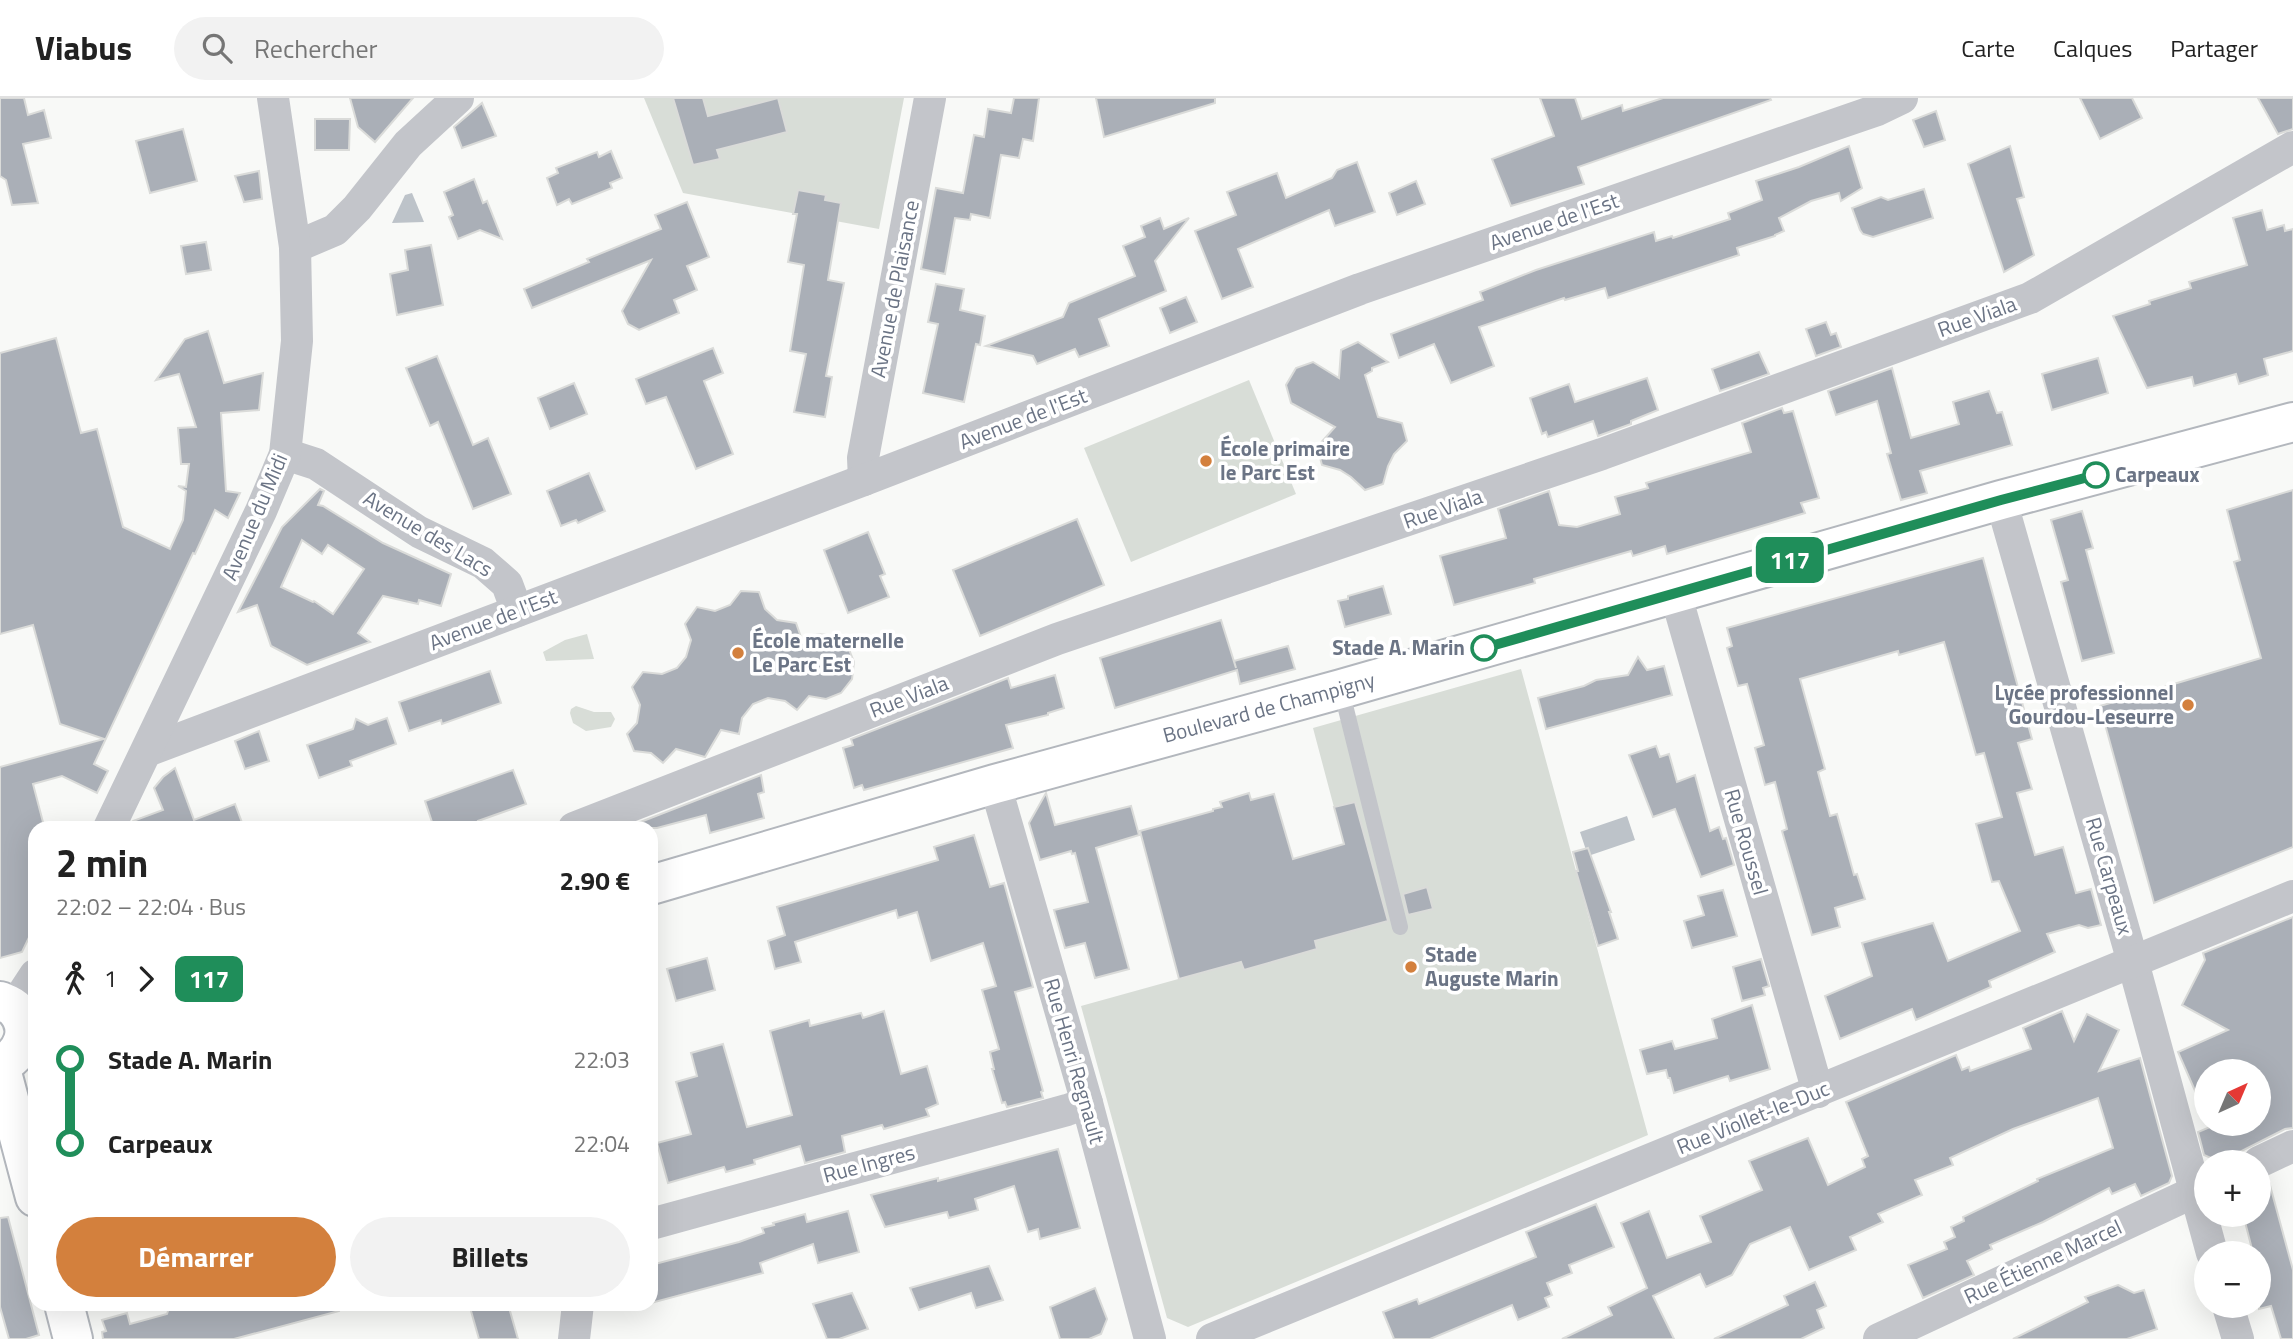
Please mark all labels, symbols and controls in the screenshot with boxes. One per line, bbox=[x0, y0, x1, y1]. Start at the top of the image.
search box bbox=[174, 17, 664, 80]
text: Viabus bbox=[35, 23, 132, 73]
icon: search bbox=[198, 29, 236, 67]
text: Rechercher bbox=[254, 29, 378, 68]
text: Carte bbox=[1961, 30, 2015, 66]
text: Calques bbox=[2053, 30, 2132, 66]
text: Partager bbox=[2170, 30, 2258, 66]
street label: Avenue de l'Est bbox=[1485, 184, 1623, 258]
street label: Avenue de Plaisance bbox=[861, 197, 927, 380]
street label: Rue Viala bbox=[1933, 287, 2021, 345]
street label: Avenue de l'Est bbox=[954, 379, 1092, 457]
place label: École primaire le Parc Est bbox=[1220, 432, 1350, 488]
street label: Avenue du Midi bbox=[213, 448, 295, 585]
marker: École primaire le Parc Est bbox=[1198, 453, 1214, 469]
place label: Carpeaux bbox=[2115, 458, 2199, 490]
marker: Carpeaux bbox=[2083, 462, 2109, 488]
street label: Rue Viala bbox=[1399, 479, 1487, 537]
street label: Avenue des Lacs bbox=[358, 482, 499, 584]
line badge: 117 bbox=[1750, 537, 1830, 583]
text: 117 bbox=[1770, 542, 1810, 578]
street label: Avenue de l'Est bbox=[424, 580, 562, 658]
place label: École maternelle Le Parc Est bbox=[752, 624, 904, 680]
place label: Stade A. Marin bbox=[1332, 631, 1465, 663]
marker: Stade A. Marin bbox=[1471, 635, 1497, 661]
marker: École maternelle Le Parc Est bbox=[730, 645, 746, 661]
street label: Boulevard de Champigny bbox=[1159, 663, 1378, 751]
street label: Rue Viala bbox=[865, 666, 953, 726]
place label: Lycée professionnel Gourdou-Leseurre bbox=[1995, 676, 2174, 732]
marker: Lycée professionnel Gourdou-Leseurre bbox=[2180, 697, 2196, 713]
street label: Rue Roussel bbox=[1717, 785, 1777, 899]
street label: Rue Carpeaux bbox=[2078, 813, 2142, 939]
text: 2 min bbox=[56, 834, 148, 892]
text: 2.90 € bbox=[559, 861, 630, 900]
text: 22:02 – 22:04 · Bus bbox=[56, 889, 246, 924]
place label: Stade Auguste Marin bbox=[1425, 938, 1559, 994]
marker: Stade Auguste Marin bbox=[1403, 959, 1419, 975]
icon: walk bbox=[56, 960, 94, 998]
icon: forward bbox=[127, 960, 165, 998]
text: 1 bbox=[104, 961, 117, 996]
text: 117 bbox=[189, 961, 229, 997]
street label: Rue Henri Regnault bbox=[1036, 974, 1114, 1148]
text: Stade A. Marin bbox=[108, 1040, 272, 1079]
text: 22:03 bbox=[573, 1042, 630, 1077]
north arrow bbox=[2194, 1059, 2272, 1136]
map controls bbox=[2194, 1059, 2271, 1318]
street label: Rue Viollet-le-Duc bbox=[1672, 1072, 1834, 1162]
text: Carpeaux bbox=[108, 1124, 212, 1163]
text: 22:04 bbox=[573, 1126, 630, 1161]
street label: Rue Ingres bbox=[819, 1135, 918, 1191]
button: + bbox=[2194, 1150, 2271, 1227]
street label: Rue Étienne Marcel bbox=[1958, 1211, 2127, 1312]
button: Démarrer bbox=[56, 1217, 336, 1297]
button: Billets bbox=[350, 1217, 630, 1297]
button: − bbox=[2194, 1241, 2271, 1318]

